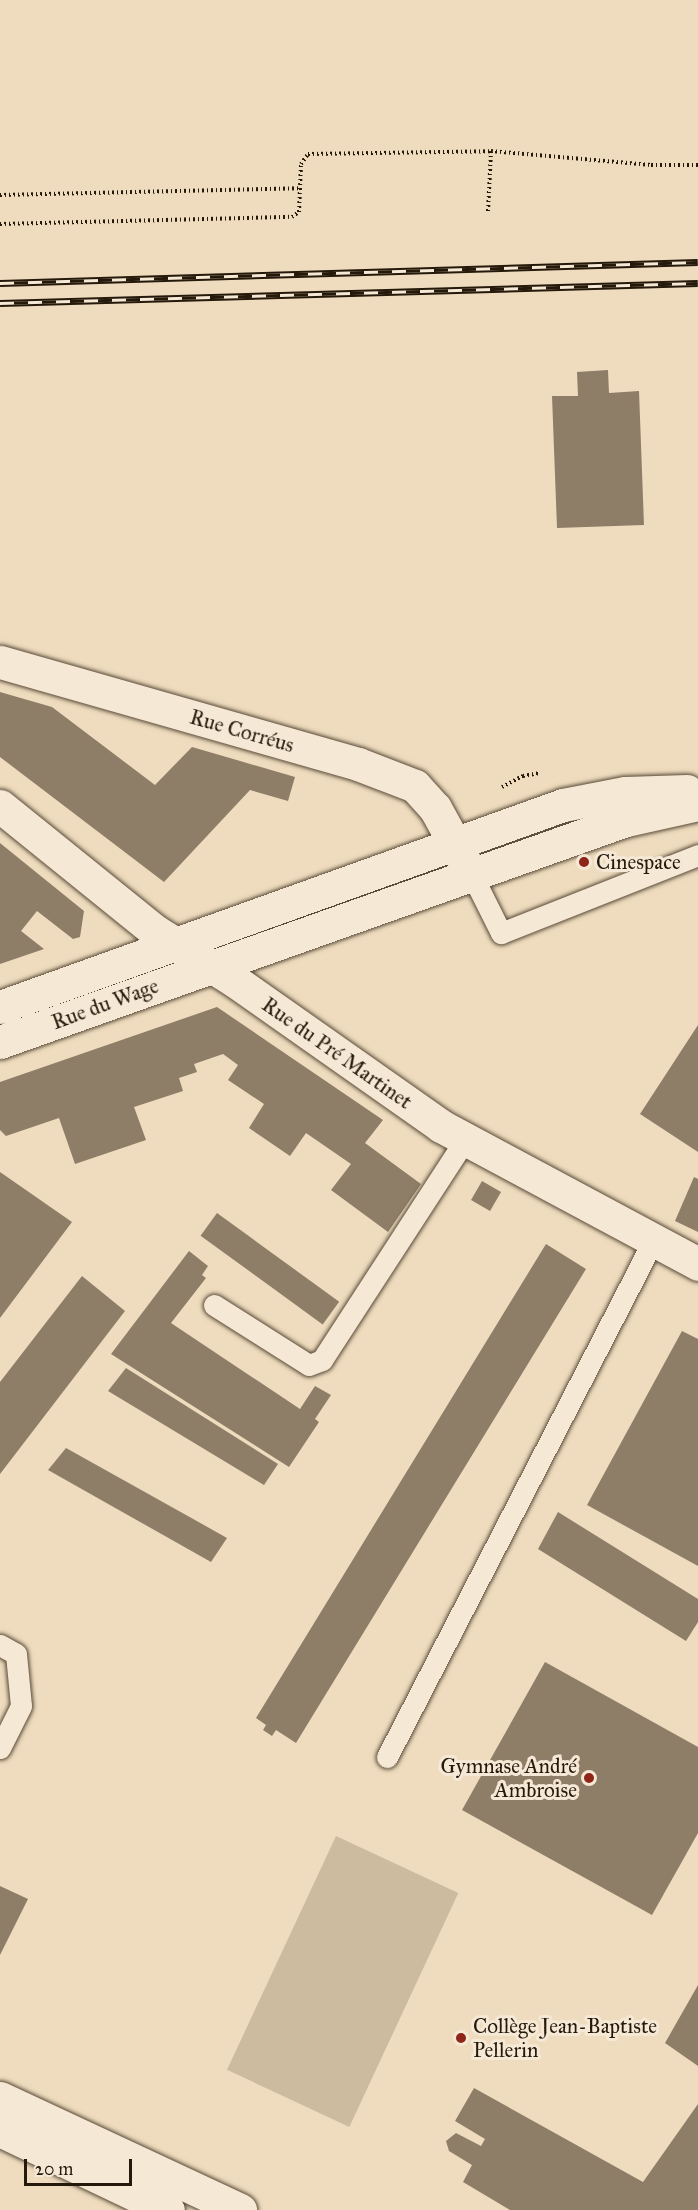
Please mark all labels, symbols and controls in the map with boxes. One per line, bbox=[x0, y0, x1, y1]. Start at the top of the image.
street label: Rue Corréus bbox=[187, 704, 297, 758]
place label: Cinespace bbox=[596, 849, 681, 875]
marker: Cinespace bbox=[577, 855, 591, 869]
street label: Rue du Wage bbox=[48, 973, 162, 1035]
street label: Rue du Pré Martinet bbox=[257, 992, 417, 1114]
place label: Gymnase André Ambroise bbox=[440, 1753, 577, 1803]
marker: Gymnase André Ambroise bbox=[582, 1771, 596, 1785]
place label: Collège Jean-Baptiste Pellerin bbox=[473, 2013, 657, 2063]
marker: Collège Jean-Baptiste Pellerin bbox=[454, 2031, 468, 2045]
scale bar bbox=[27, 2147, 135, 2185]
text: 20 m bbox=[35, 2158, 73, 2180]

